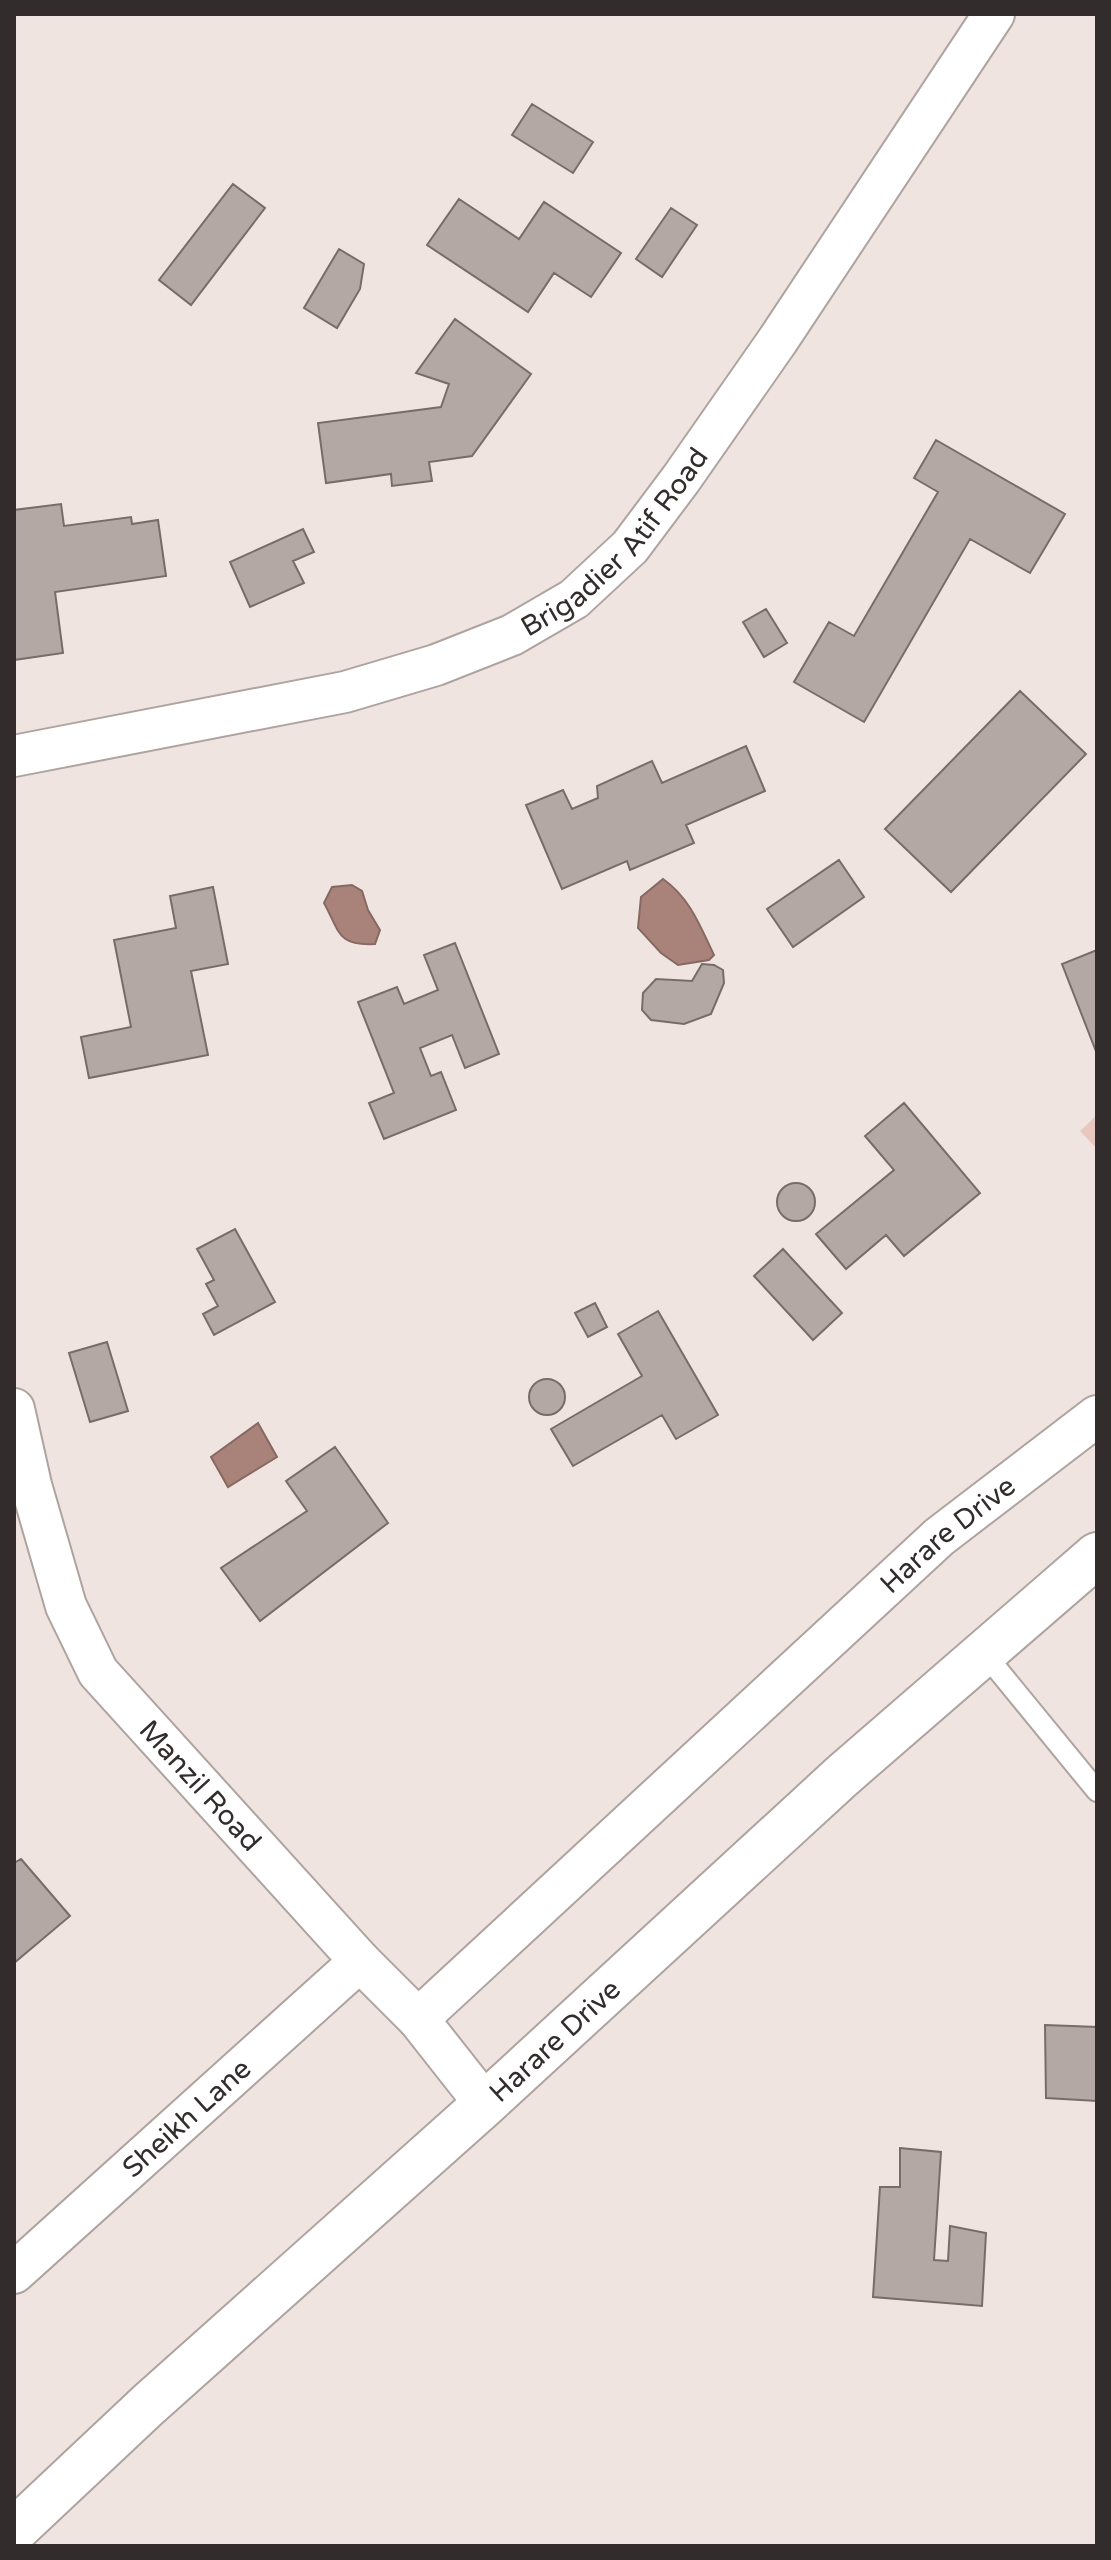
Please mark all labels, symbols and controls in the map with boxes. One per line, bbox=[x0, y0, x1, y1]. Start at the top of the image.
street label: Brigadier Atif Road bbox=[515, 441, 716, 644]
street label: Harare Drive bbox=[873, 1469, 1022, 1601]
street label: Manzil Road bbox=[132, 1713, 268, 1859]
street label: Harare Drive bbox=[482, 1972, 628, 2110]
street label: Sheikh Lane bbox=[116, 2052, 258, 2185]

